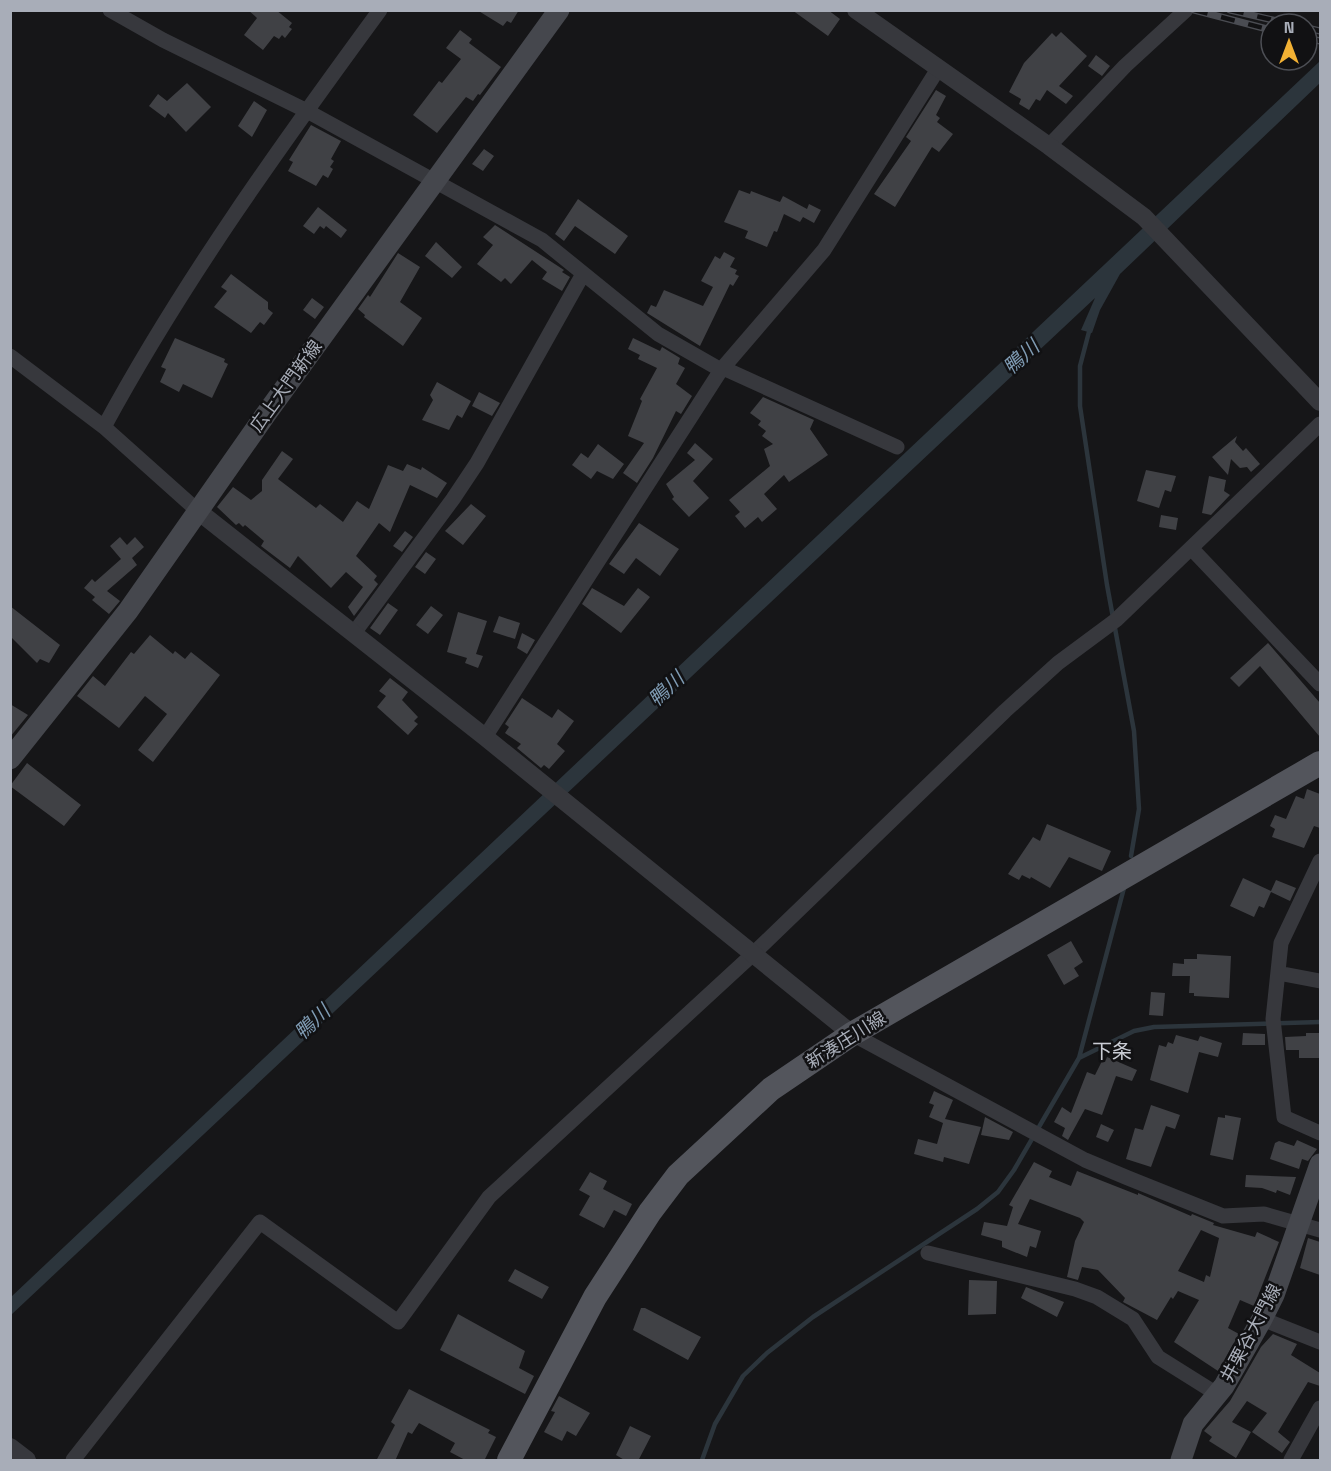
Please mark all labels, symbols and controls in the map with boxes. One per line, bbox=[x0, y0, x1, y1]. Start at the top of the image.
north arrow bbox=[1259, 12, 1319, 72]
text: N bbox=[1284, 17, 1294, 38]
water label: 鴨川 bbox=[997, 333, 1046, 380]
street label: 広上大門新線 bbox=[245, 335, 327, 436]
water label: 鴨川 bbox=[643, 664, 691, 712]
water label: 鴨川 bbox=[289, 997, 337, 1045]
street label: 新湊庄川線 bbox=[801, 1006, 890, 1073]
district label: 下条 bbox=[1092, 1038, 1132, 1064]
street label: 井栗谷大門線 bbox=[1215, 1280, 1286, 1386]

